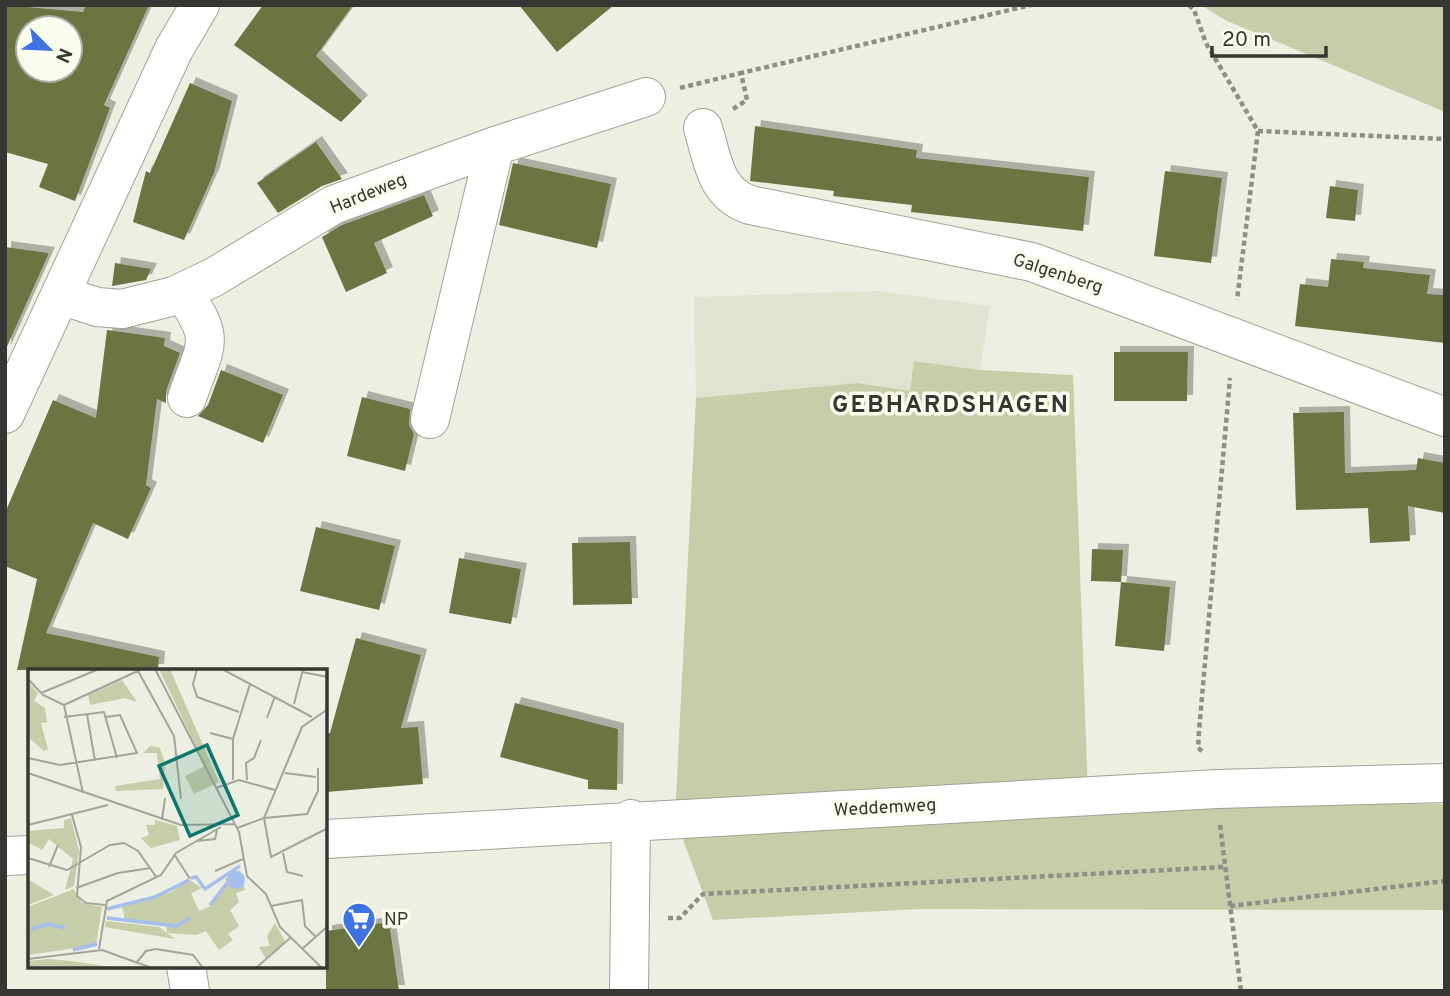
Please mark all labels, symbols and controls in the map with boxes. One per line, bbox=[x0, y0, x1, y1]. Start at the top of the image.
north arrow bbox=[14, 14, 84, 84]
scale bar bbox=[1212, 14, 1326, 58]
text: 20 m bbox=[1222, 27, 1271, 54]
text: N bbox=[49, 44, 76, 66]
street label: Hardeweg bbox=[327, 169, 410, 220]
street label: Galgenberg bbox=[1009, 249, 1106, 300]
district label: GEBHARDSHAGEN bbox=[832, 391, 1070, 421]
inset map bbox=[28, 669, 327, 968]
street label: Weddemweg bbox=[833, 794, 937, 823]
supermarket icon: NP bbox=[340, 900, 378, 949]
place label: NP bbox=[384, 909, 408, 932]

